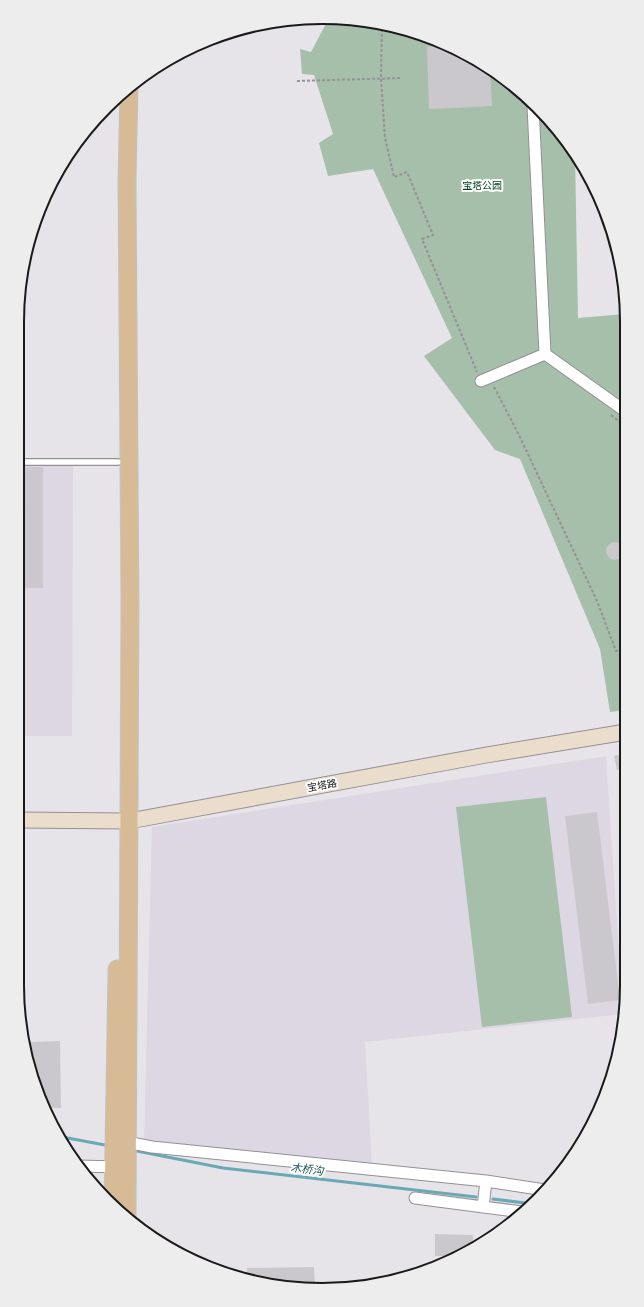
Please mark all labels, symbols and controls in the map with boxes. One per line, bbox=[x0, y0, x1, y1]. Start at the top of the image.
park label: 宝塔公园 bbox=[462, 180, 502, 191]
street label: 宝塔路 bbox=[306, 777, 338, 794]
water label: 木桥沟 bbox=[290, 1161, 325, 1178]

